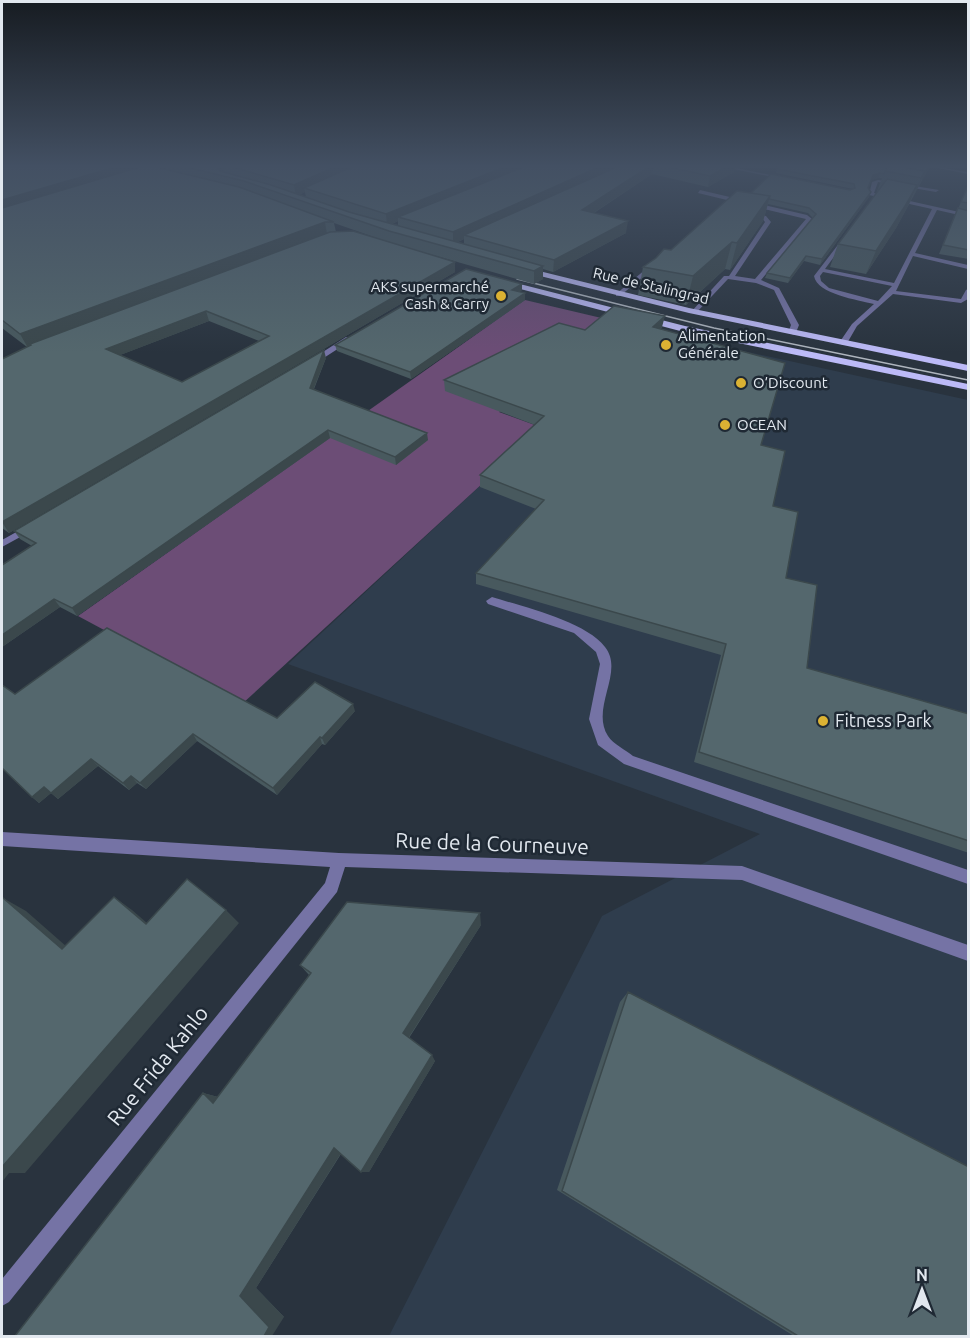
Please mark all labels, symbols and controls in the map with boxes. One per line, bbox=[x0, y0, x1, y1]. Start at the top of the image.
street label: Rue de Stalingrad bbox=[591, 264, 711, 307]
place label: AKS supermarché Cash & Carry bbox=[371, 278, 489, 312]
marker: AKS supermarché Cash & Carry bbox=[494, 289, 508, 303]
place label: Alimentation Générale bbox=[678, 327, 766, 361]
marker: Alimentation Générale bbox=[659, 338, 673, 352]
place label: O’Discount bbox=[753, 374, 828, 391]
marker: O’Discount bbox=[734, 376, 748, 390]
place label: OCEAN bbox=[737, 416, 787, 433]
marker: OCEAN bbox=[718, 418, 732, 432]
place label: Fitness Park bbox=[835, 710, 932, 730]
marker: Fitness Park bbox=[816, 714, 830, 728]
street label: Rue de la Courneuve bbox=[395, 828, 589, 858]
street label: Rue Frida Kahlo bbox=[102, 1001, 213, 1130]
north arrow bbox=[892, 1260, 952, 1320]
text: N bbox=[916, 1266, 928, 1284]

